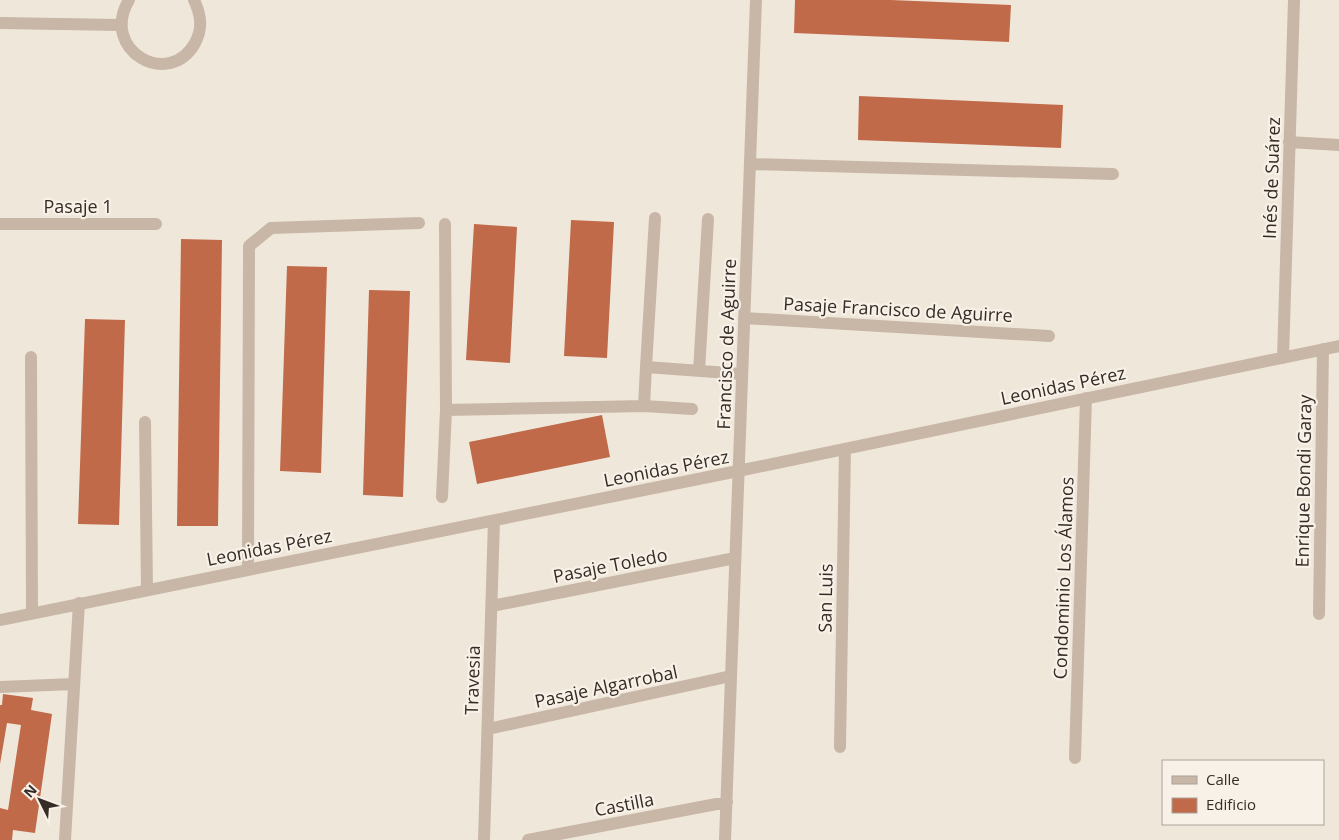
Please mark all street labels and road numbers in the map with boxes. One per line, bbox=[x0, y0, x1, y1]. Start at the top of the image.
street label: Inés de Suárez bbox=[1257, 117, 1285, 239]
street label: Pasaje 1 bbox=[43, 194, 113, 218]
street label: Francisco de Aguirre bbox=[711, 258, 741, 430]
street label: Pasaje Francisco de Aguirre bbox=[783, 291, 1013, 327]
street label: Leonidas Pérez bbox=[998, 360, 1128, 410]
street label: Enrique Bondi Garay bbox=[1289, 393, 1317, 568]
street label: Leonidas Pérez bbox=[601, 444, 731, 492]
street label: Condominio Los Álamos bbox=[1047, 476, 1079, 680]
street label: Leonidas Pérez bbox=[204, 523, 334, 571]
street label: Pasaje Toledo bbox=[551, 542, 669, 588]
street label: San Luis bbox=[812, 563, 838, 633]
street label: Travesia bbox=[459, 645, 485, 715]
street label: Pasaje Algarrobal bbox=[532, 659, 680, 713]
street label: Castilla bbox=[592, 786, 656, 822]

